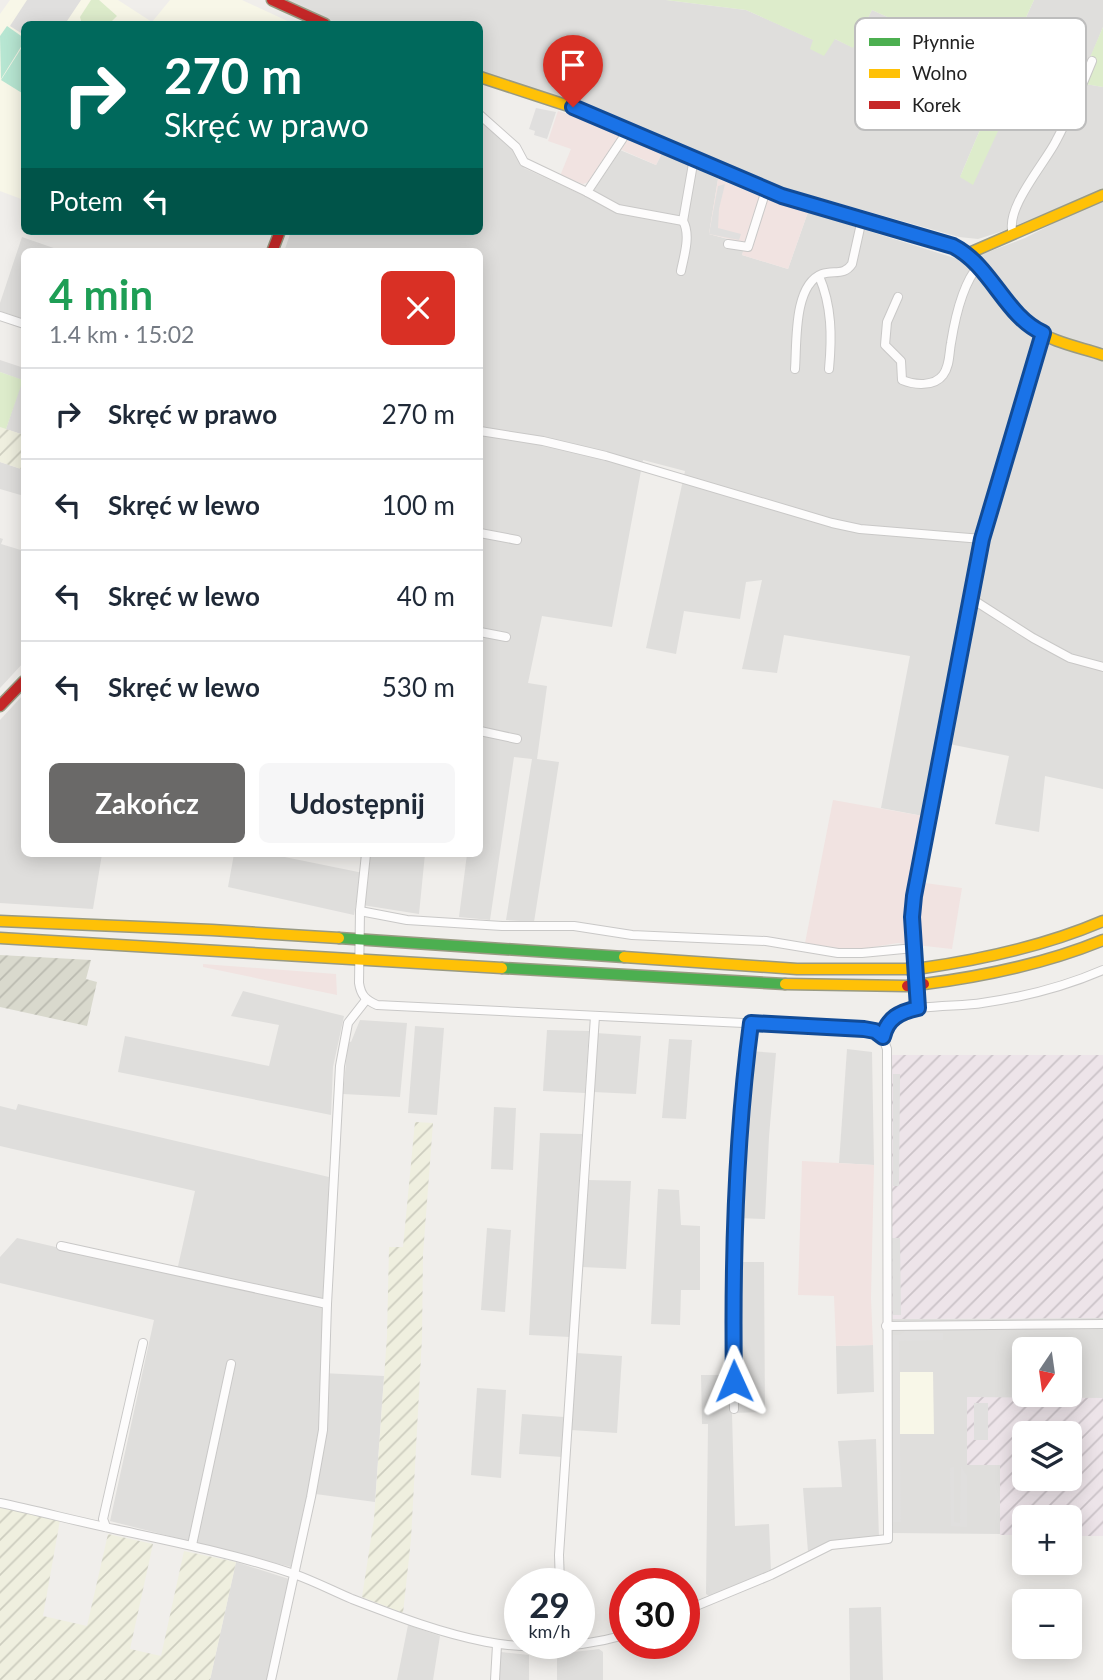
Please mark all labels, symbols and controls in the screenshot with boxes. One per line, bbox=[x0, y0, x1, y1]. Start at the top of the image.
legend bbox=[855, 18, 1086, 130]
text: Płynnie bbox=[912, 30, 975, 53]
pin bbox=[543, 35, 603, 107]
text: 270 m bbox=[164, 46, 302, 104]
icon: arrive bbox=[554, 46, 592, 84]
icon: right bbox=[49, 49, 140, 140]
text: Wolno bbox=[912, 61, 967, 84]
text: Korek bbox=[912, 93, 961, 116]
text: Skręć w prawo bbox=[164, 105, 369, 144]
icon: left bbox=[137, 182, 175, 220]
text: Potem bbox=[49, 185, 123, 217]
text: 4 min bbox=[49, 269, 153, 319]
button: close bbox=[381, 271, 455, 345]
text: 1.4 km · 15:02 bbox=[49, 320, 194, 348]
icon: right bbox=[49, 395, 87, 433]
text: Skręć w prawo bbox=[108, 398, 277, 430]
text: 270 m bbox=[382, 398, 455, 430]
icon: left bbox=[49, 486, 87, 524]
text: Skręć w lewo bbox=[108, 489, 260, 521]
text: 100 m bbox=[382, 489, 455, 521]
icon: left bbox=[49, 577, 87, 615]
text: Skręć w lewo bbox=[108, 580, 260, 612]
text: 40 m bbox=[397, 580, 455, 612]
icon: left bbox=[49, 668, 87, 706]
text: Skręć w lewo bbox=[108, 671, 260, 703]
text: 530 m bbox=[382, 671, 455, 703]
button: Zakończ bbox=[49, 763, 245, 843]
button: Udostępnij bbox=[259, 763, 455, 843]
north arrow bbox=[1012, 1337, 1082, 1407]
map controls bbox=[1012, 1337, 1082, 1659]
position arrow bbox=[697, 1344, 771, 1418]
button: layers bbox=[1012, 1421, 1082, 1491]
button: + bbox=[1012, 1505, 1082, 1575]
speed limit sign: 30 bbox=[609, 1568, 700, 1659]
text: 29 bbox=[529, 1583, 570, 1625]
button: − bbox=[1012, 1589, 1082, 1659]
text: km/h bbox=[528, 1620, 571, 1642]

